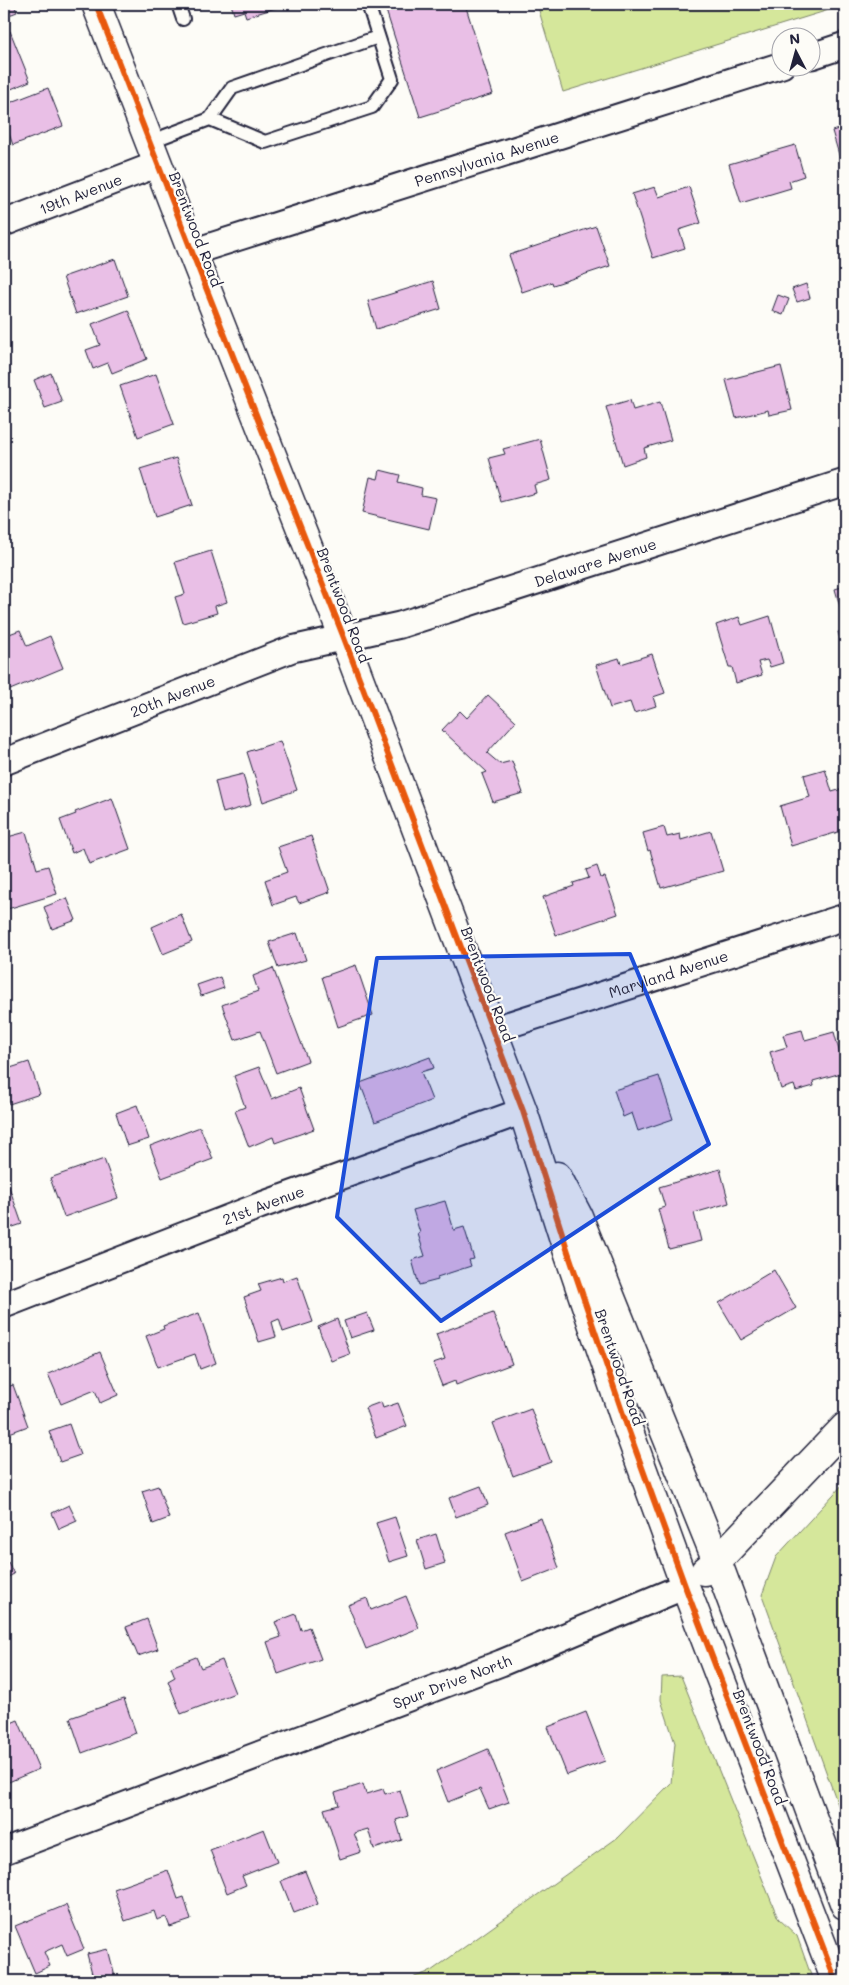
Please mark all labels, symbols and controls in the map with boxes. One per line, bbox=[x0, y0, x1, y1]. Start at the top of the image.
north arrow bbox=[772, 28, 822, 78]
text: N bbox=[788, 29, 801, 49]
street label: Pennsylvania Avenue bbox=[412, 126, 561, 191]
street label: Brentwood Road bbox=[165, 168, 227, 290]
street label: 19th Avenue bbox=[36, 169, 125, 219]
street label: Delaware Avenue bbox=[531, 533, 659, 591]
street label: Brentwood Road bbox=[313, 544, 375, 666]
street label: 20th Avenue bbox=[127, 670, 218, 722]
street label: Brentwood Road bbox=[457, 923, 519, 1045]
street label: Maryland Avenue bbox=[606, 945, 730, 1002]
street label: 21st Avenue bbox=[220, 1181, 307, 1229]
street label: Brentwood Road bbox=[591, 1306, 649, 1428]
street label: Spur Drive North bbox=[390, 1650, 514, 1713]
street label: Brentwood Road bbox=[729, 1686, 791, 1808]

